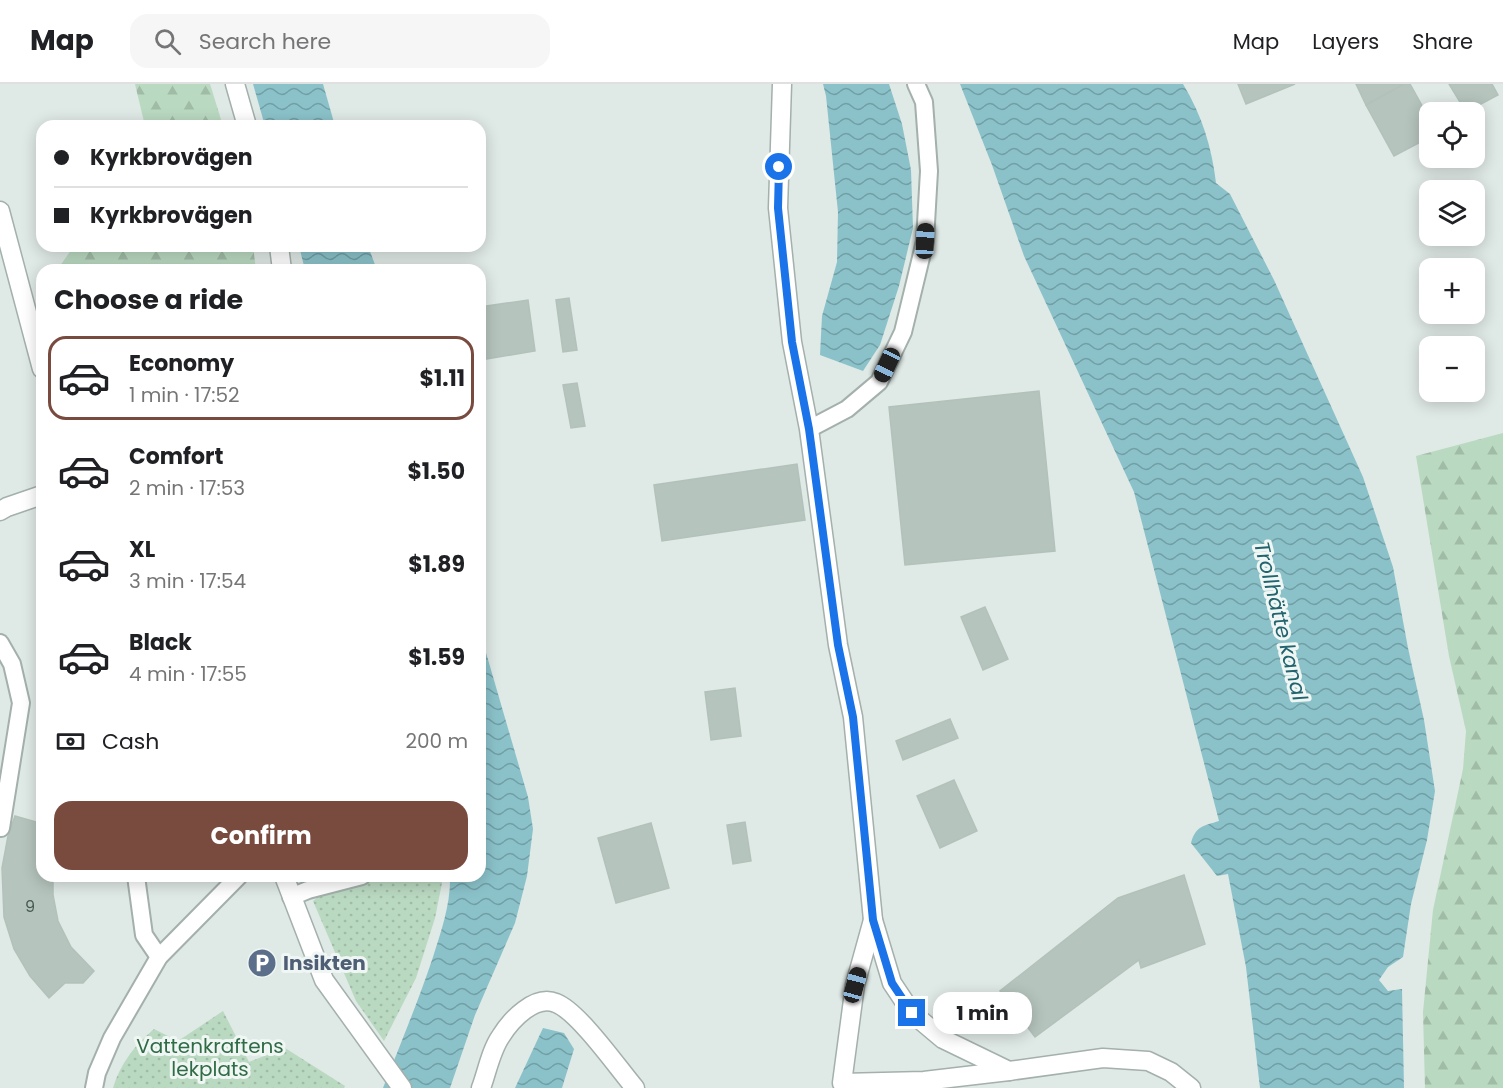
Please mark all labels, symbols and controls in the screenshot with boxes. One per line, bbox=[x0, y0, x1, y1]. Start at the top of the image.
search box bbox=[130, 14, 550, 68]
text: Map bbox=[30, 21, 94, 60]
icon: search bbox=[151, 25, 184, 58]
text: Search here bbox=[199, 26, 331, 57]
text: Map bbox=[1233, 27, 1279, 56]
text: Layers bbox=[1312, 27, 1379, 56]
text: Share bbox=[1412, 27, 1473, 56]
map controls bbox=[1419, 102, 1485, 402]
button: locate bbox=[1419, 102, 1485, 168]
text: Kyrkbrovägen bbox=[90, 142, 253, 173]
route start bbox=[765, 153, 792, 180]
button: layers bbox=[1419, 180, 1485, 246]
text: Kyrkbrovägen bbox=[90, 200, 253, 231]
car bbox=[915, 223, 935, 259]
button: + bbox=[1419, 258, 1485, 324]
text: Choose a ride bbox=[54, 281, 243, 318]
button: − bbox=[1419, 336, 1485, 402]
car bbox=[871, 345, 903, 385]
text: Economy bbox=[129, 348, 234, 379]
icon: car bbox=[57, 351, 111, 405]
text: $1.11 bbox=[420, 363, 465, 394]
text: 1 min · 17:52 bbox=[129, 381, 240, 409]
text: Comfort bbox=[129, 441, 223, 472]
icon: car bbox=[57, 444, 111, 498]
text: $1.50 bbox=[407, 456, 465, 487]
text: 2 min · 17:53 bbox=[129, 474, 245, 502]
text: XL bbox=[129, 534, 155, 565]
icon: car bbox=[57, 537, 111, 591]
water label: Trollhätte kanal bbox=[1247, 538, 1315, 704]
text: $1.89 bbox=[408, 549, 465, 580]
text: 3 min · 17:54 bbox=[129, 567, 246, 595]
text: Black bbox=[129, 627, 192, 658]
icon: car bbox=[57, 630, 111, 684]
text: $1.59 bbox=[408, 642, 465, 673]
text: 4 min · 17:55 bbox=[129, 660, 247, 688]
icon: cash bbox=[54, 725, 87, 758]
text: Cash bbox=[102, 726, 159, 757]
text: 200 m bbox=[405, 727, 468, 755]
button: Confirm bbox=[54, 801, 468, 870]
house number: 9 bbox=[25, 895, 35, 918]
parking icon: Insikten bbox=[246, 947, 278, 979]
place label: Insikten bbox=[283, 949, 366, 977]
car bbox=[842, 965, 868, 1005]
callout: 1 min bbox=[933, 992, 1032, 1034]
route end bbox=[898, 999, 925, 1026]
text: 1 min bbox=[956, 999, 1009, 1027]
park label: Vattenkraftens lekplats bbox=[136, 1032, 284, 1083]

